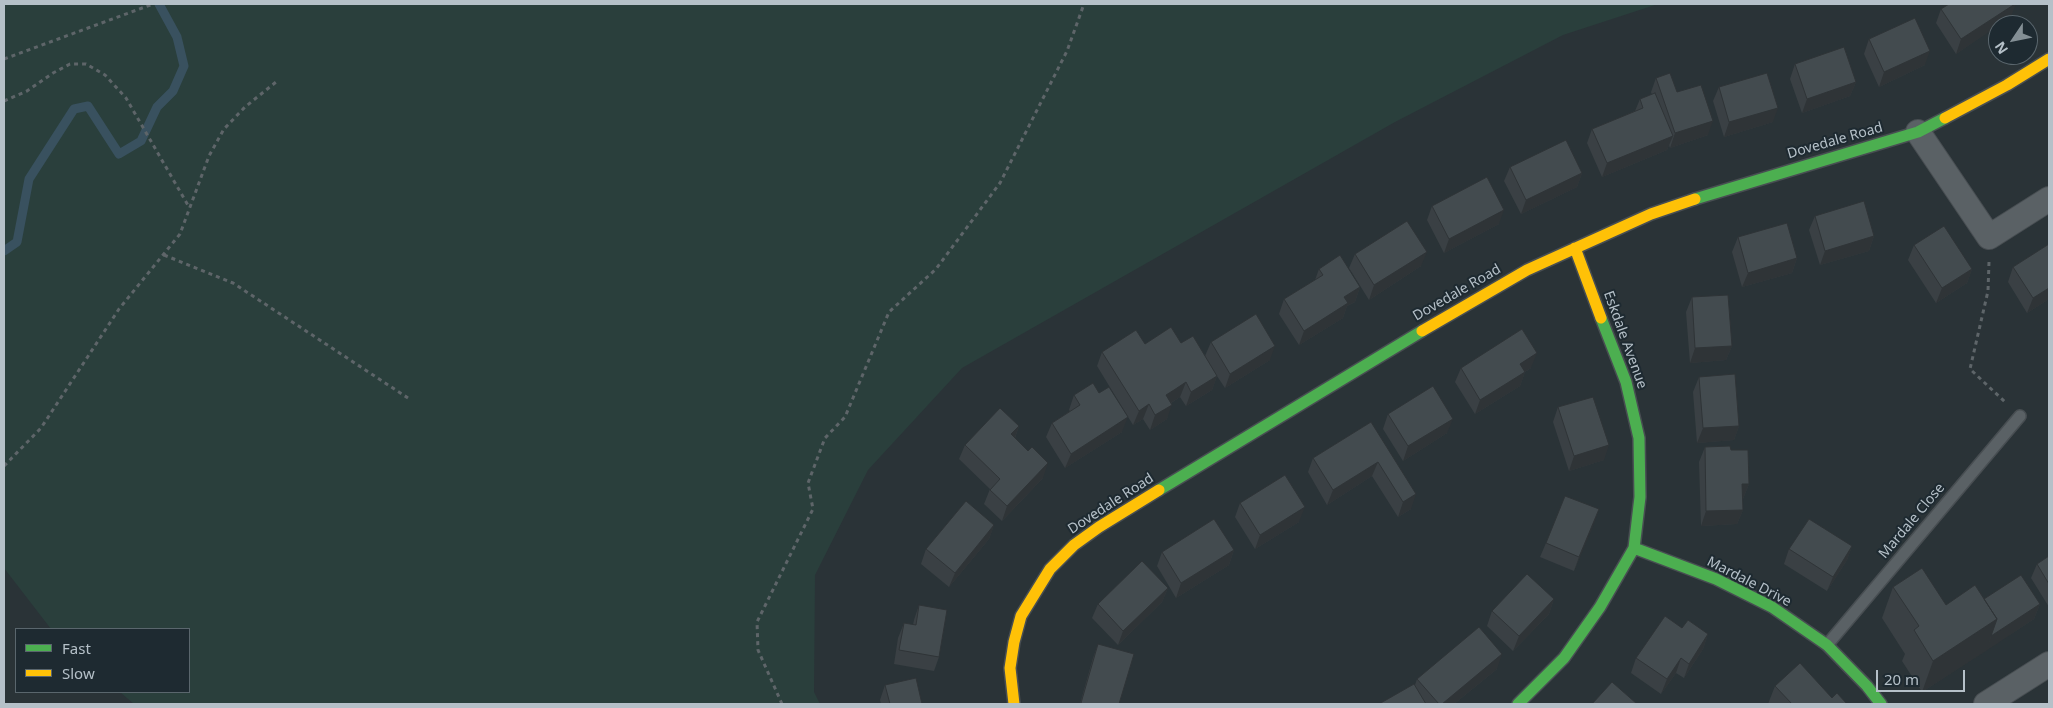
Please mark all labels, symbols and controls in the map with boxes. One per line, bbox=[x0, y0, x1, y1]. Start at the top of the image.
north arrow bbox=[1988, 15, 2038, 65]
text: N bbox=[1990, 38, 2012, 58]
street label: Dovedale Road bbox=[1785, 119, 1885, 163]
street label: Dovedale Road bbox=[1410, 261, 1504, 325]
street label: Eskdale Avenue bbox=[1600, 289, 1650, 391]
street label: Dovedale Road bbox=[1065, 470, 1157, 538]
street label: Mardale Close bbox=[1876, 480, 1948, 562]
street label: Mardale Drive bbox=[1704, 554, 1794, 610]
legend bbox=[15, 628, 190, 693]
text: Fast bbox=[62, 638, 91, 658]
scale bar bbox=[1878, 660, 1967, 692]
text: Slow bbox=[62, 663, 95, 683]
text: 20 m bbox=[1884, 669, 1919, 689]

